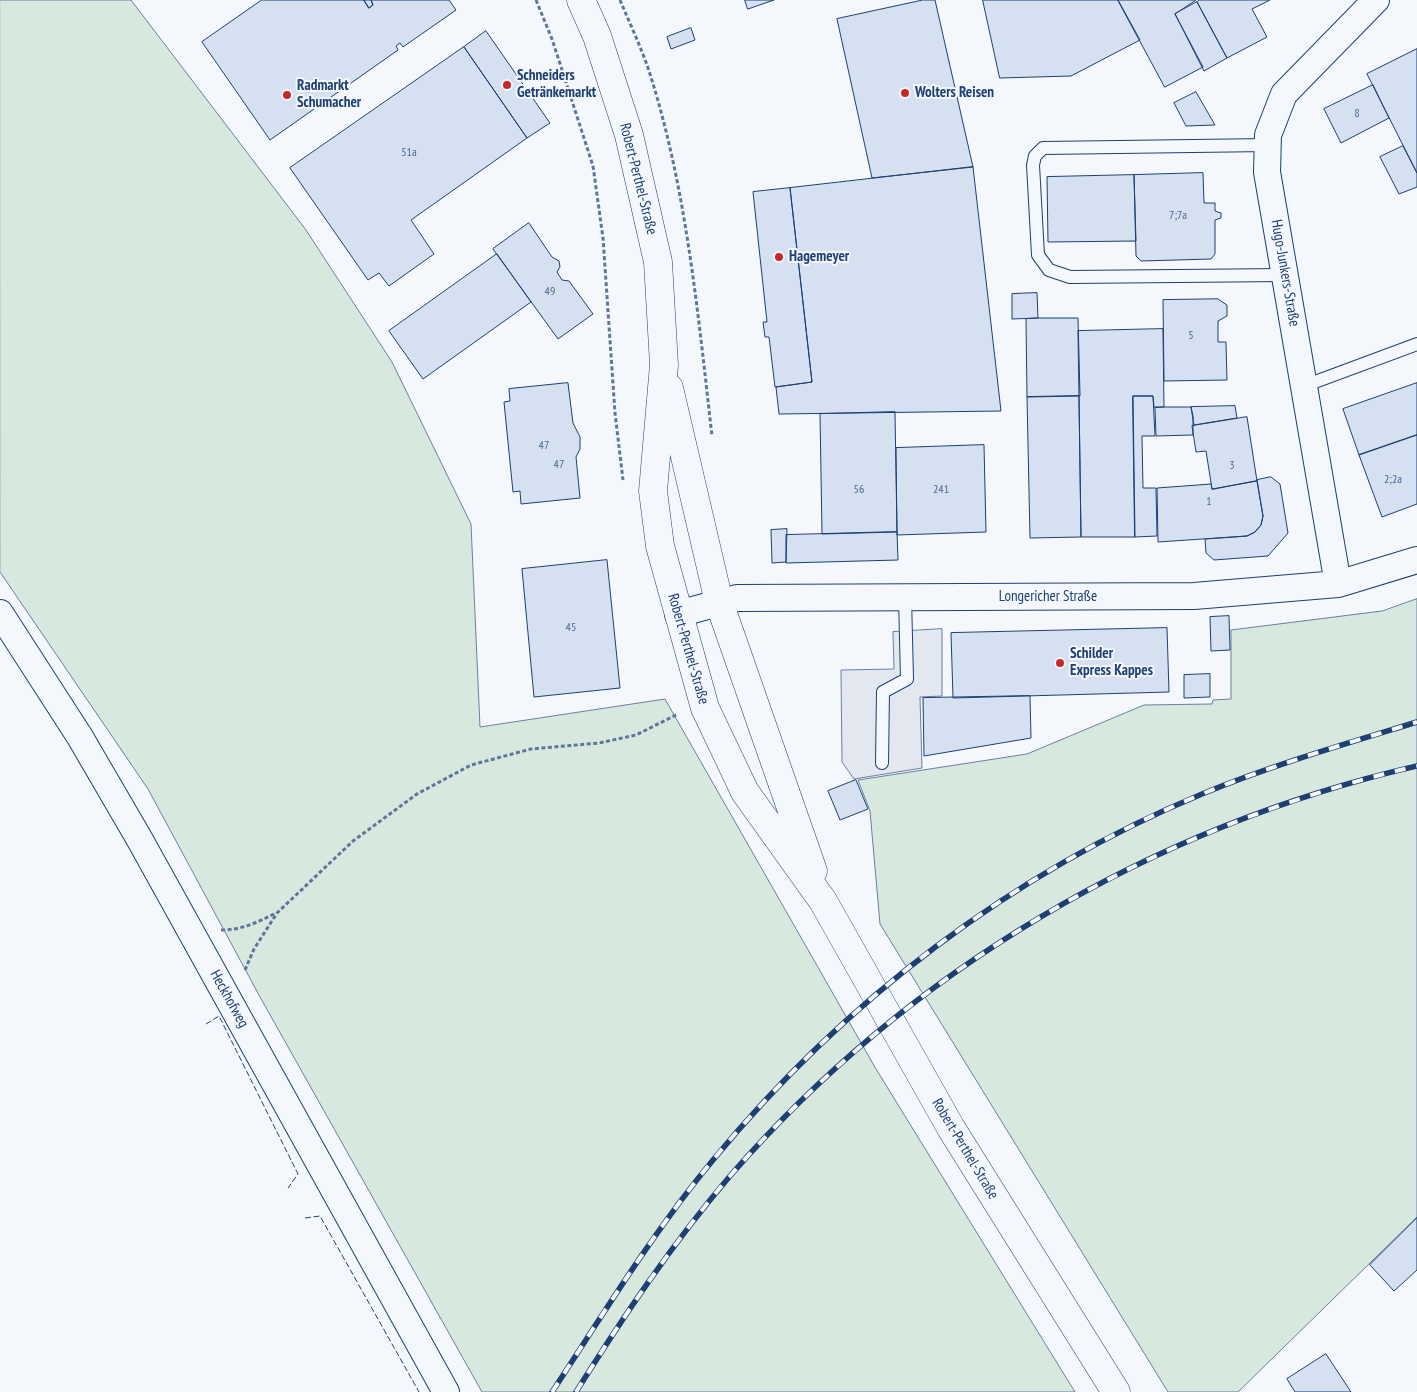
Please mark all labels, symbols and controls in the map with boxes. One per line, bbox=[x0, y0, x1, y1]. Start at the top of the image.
place label: Schneiders Getränkemarkt bbox=[517, 67, 596, 102]
place label: Radmarkt Schumacher bbox=[297, 77, 361, 112]
marker: Schneiders Getränkemarkt bbox=[501, 79, 513, 91]
place label: Wolters Reisen bbox=[915, 84, 994, 102]
marker: Wolters Reisen bbox=[899, 87, 911, 99]
marker: Radmarkt Schumacher bbox=[281, 89, 293, 101]
house number: 8 bbox=[1354, 107, 1360, 121]
street label: Robert-Perthel-Straße bbox=[615, 121, 661, 237]
house number: 51a bbox=[401, 146, 417, 160]
house number: 7;7a bbox=[1169, 209, 1187, 223]
street label: Hugo-Junkers-Straße bbox=[1267, 218, 1303, 328]
place label: Hagemeyer bbox=[789, 248, 849, 266]
marker: Hagemeyer bbox=[773, 251, 785, 263]
house number: 49 bbox=[545, 285, 555, 299]
house number: 5 bbox=[1188, 329, 1194, 343]
house number: 47 bbox=[539, 439, 549, 453]
house number: 47 bbox=[554, 458, 564, 472]
house number: 3 bbox=[1229, 459, 1235, 473]
house number: 2;2a bbox=[1384, 473, 1402, 487]
house number: 56 bbox=[854, 483, 864, 497]
house number: 241 bbox=[933, 483, 949, 497]
house number: 1 bbox=[1206, 495, 1212, 509]
street label: Longericher Straße bbox=[999, 588, 1097, 606]
street label: Robert-Perthel-Straße bbox=[664, 592, 712, 706]
house number: 45 bbox=[566, 621, 576, 635]
place label: Schilder Express Kappes bbox=[1070, 645, 1153, 680]
marker: Schilder Express Kappes bbox=[1054, 657, 1066, 669]
street label: Heckhofweg bbox=[206, 967, 252, 1031]
street label: Robert-Perthel-Straße bbox=[928, 1095, 1002, 1203]

